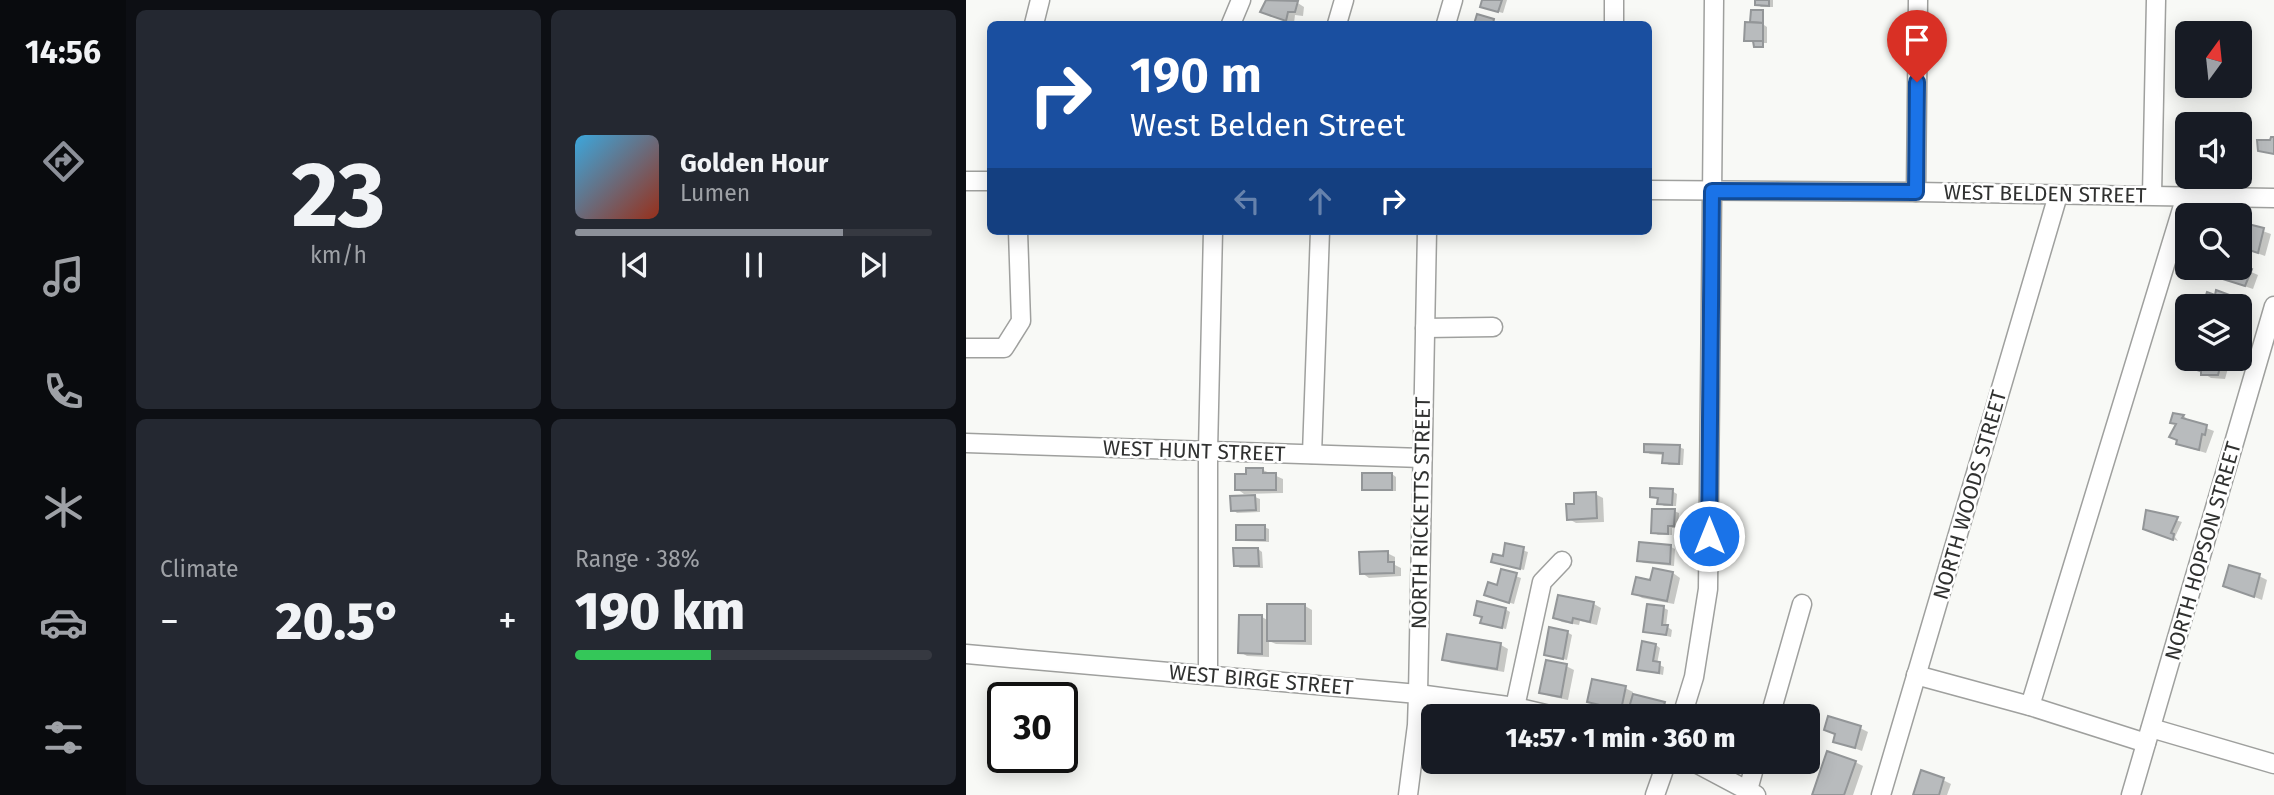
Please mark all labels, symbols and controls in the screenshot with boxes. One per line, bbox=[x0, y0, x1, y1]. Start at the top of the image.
pin bbox=[1887, 10, 1947, 82]
icon: arrive bbox=[1898, 21, 1936, 59]
north arrow bbox=[2175, 21, 2252, 98]
map controls bbox=[2175, 21, 2252, 371]
text: 14:56 bbox=[25, 33, 101, 71]
text: 190 m bbox=[1130, 46, 1262, 105]
icon: right bbox=[1015, 49, 1106, 140]
text: West Belden Street bbox=[1130, 106, 1405, 144]
button: sound bbox=[2175, 112, 2252, 189]
icon: directions bbox=[39, 137, 88, 186]
text: 23 bbox=[292, 141, 385, 250]
text: Golden Hour bbox=[680, 148, 828, 179]
text: Lumen bbox=[680, 179, 750, 207]
street label: WEST BELDEN STREET bbox=[1943, 179, 2147, 209]
icon: left bbox=[1228, 182, 1266, 220]
icon: ahead bbox=[1301, 182, 1339, 220]
icon: right bbox=[1374, 182, 1412, 220]
button: search bbox=[2175, 203, 2252, 280]
text: km/h bbox=[310, 241, 367, 269]
icon: previous bbox=[616, 246, 654, 284]
icon: pause bbox=[735, 246, 773, 284]
icon: next bbox=[854, 246, 892, 284]
icon: music bbox=[39, 252, 88, 301]
button: layers bbox=[2175, 294, 2252, 371]
icon: phone bbox=[39, 367, 88, 416]
street label: NORTH WOODS STREET bbox=[1928, 387, 2012, 603]
street label: NORTH RICKETTS STREET bbox=[1406, 397, 1436, 629]
street label: WEST HUNT STREET bbox=[1102, 435, 1286, 467]
street label: NORTH HOPSON STREET bbox=[2159, 439, 2247, 663]
icon: climate bbox=[39, 483, 88, 532]
position arrow bbox=[1672, 499, 1746, 573]
text: Range · 38% bbox=[575, 545, 700, 573]
text: Climate bbox=[160, 555, 239, 583]
text: 190 km bbox=[575, 580, 745, 643]
text: 20.5° bbox=[276, 590, 402, 653]
icon: car bbox=[39, 598, 88, 647]
text: − bbox=[160, 598, 179, 644]
text: + bbox=[498, 598, 517, 644]
street label: WEST BIRGE STREET bbox=[1168, 659, 1355, 701]
speed limit sign: 30 bbox=[987, 682, 1078, 773]
icon: filters bbox=[39, 713, 88, 762]
text: 14:57 · 1 min · 360 m bbox=[1506, 723, 1735, 754]

